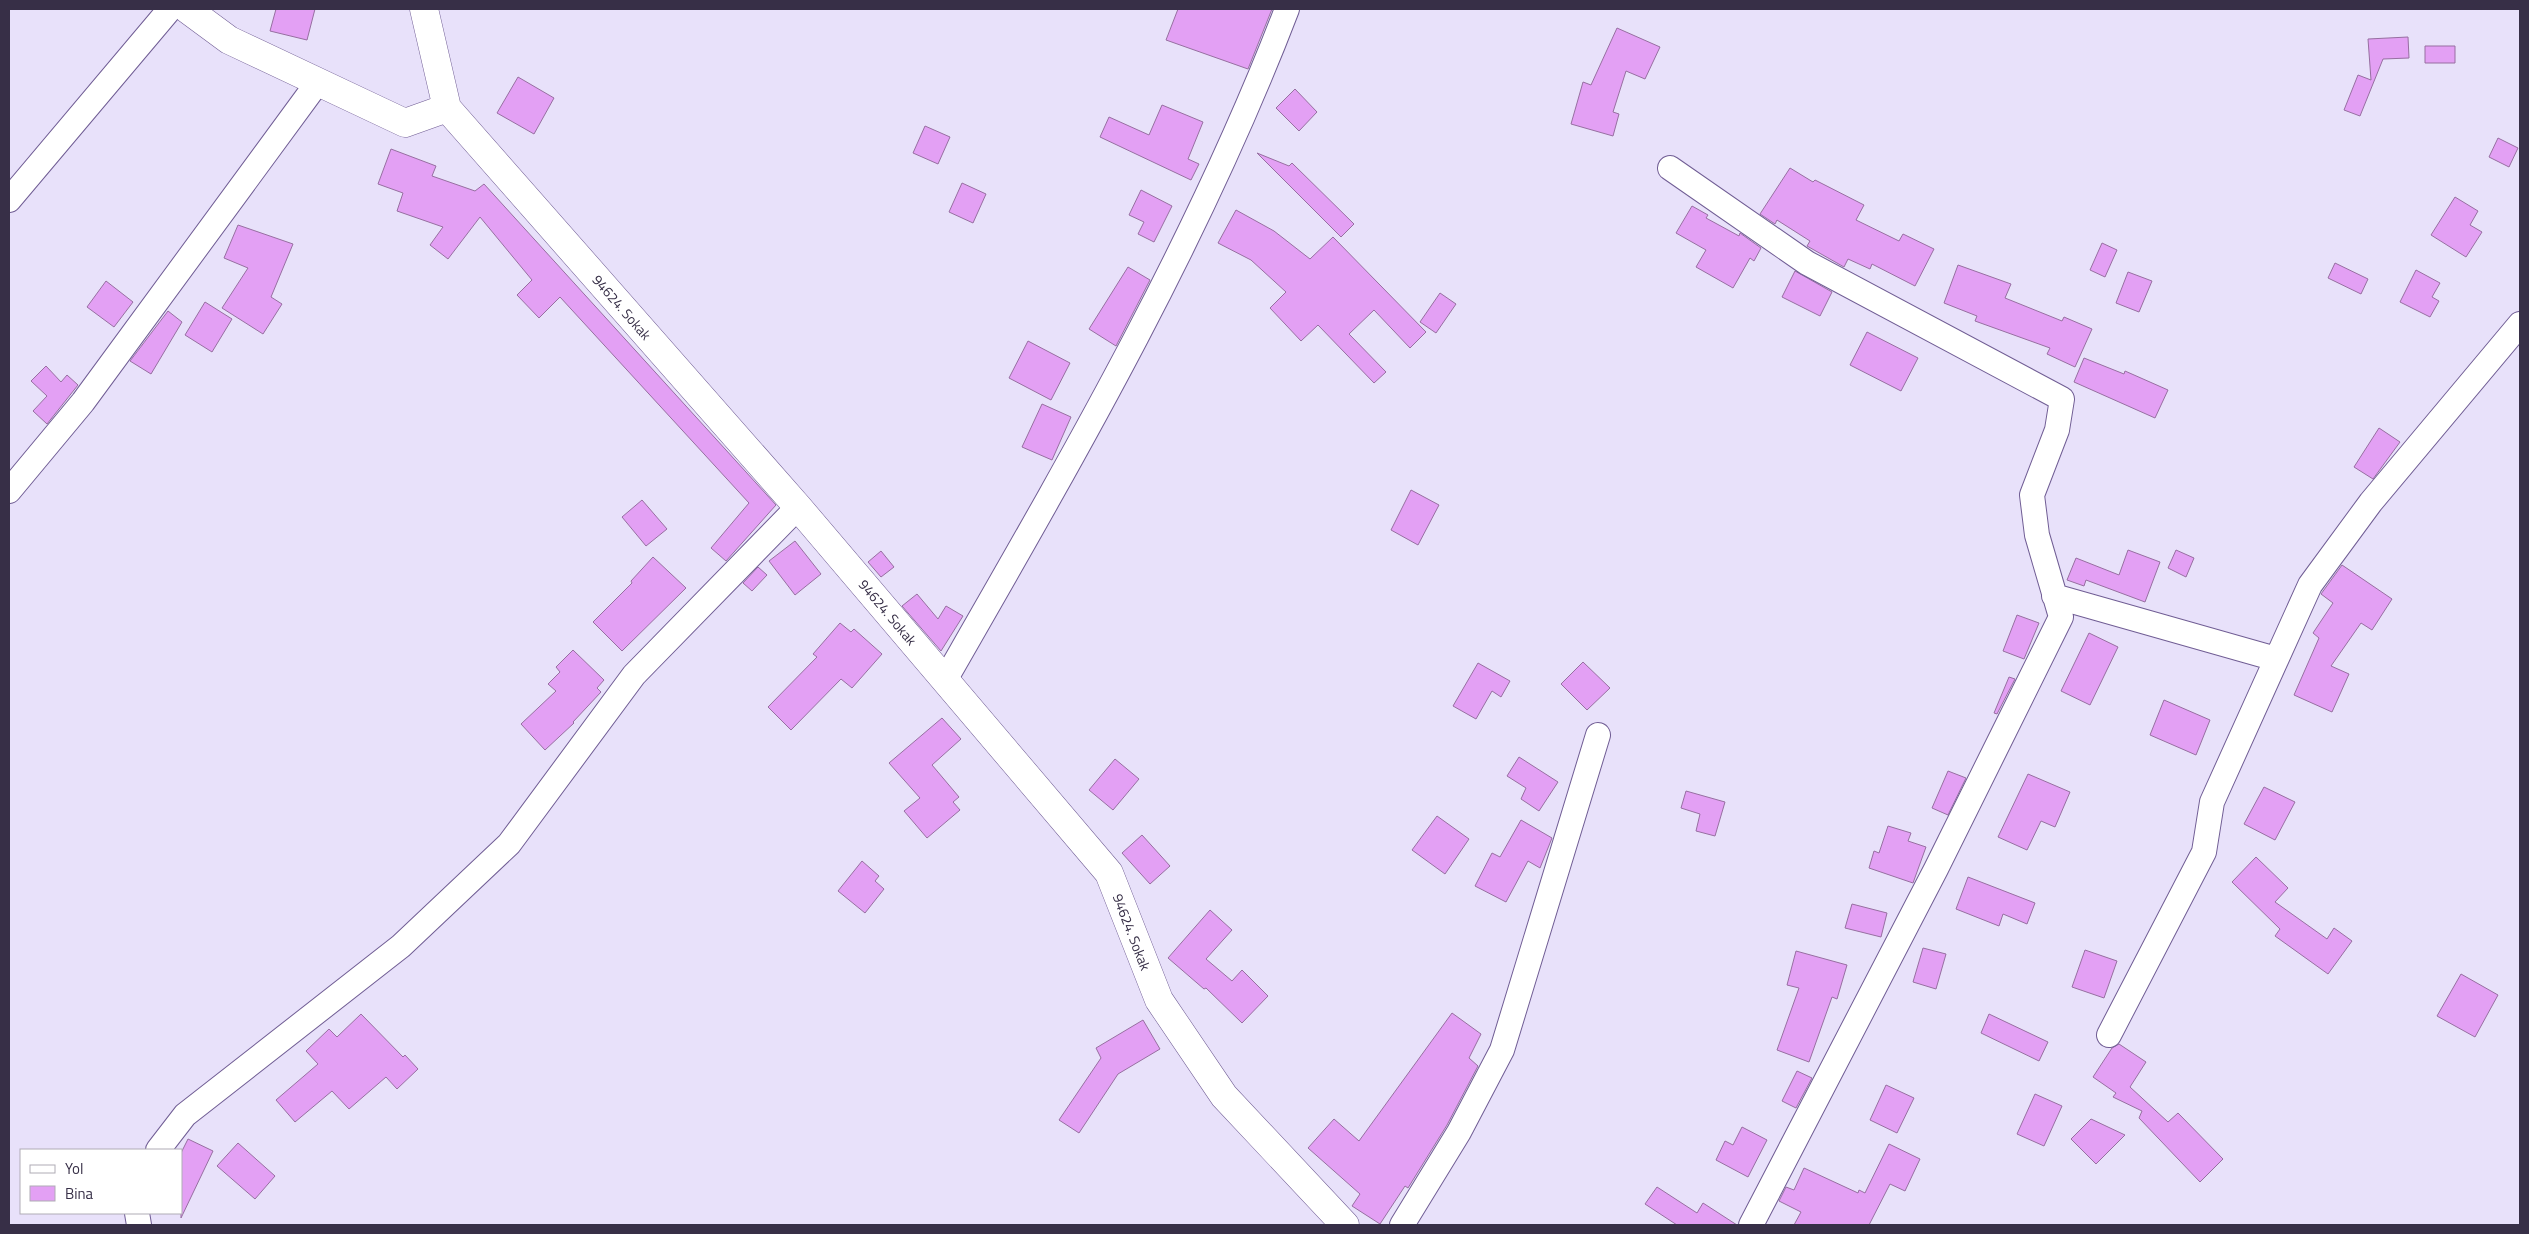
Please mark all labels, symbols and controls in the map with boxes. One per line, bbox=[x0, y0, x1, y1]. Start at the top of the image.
street label: 94624. Sokak bbox=[588, 270, 657, 345]
street label: 94624. Sokak bbox=[854, 574, 922, 650]
street label: 94624. Sokak bbox=[1108, 891, 1156, 974]
legend bbox=[20, 1149, 182, 1214]
text: Yol bbox=[65, 1157, 83, 1180]
text: Bina bbox=[65, 1182, 94, 1205]

